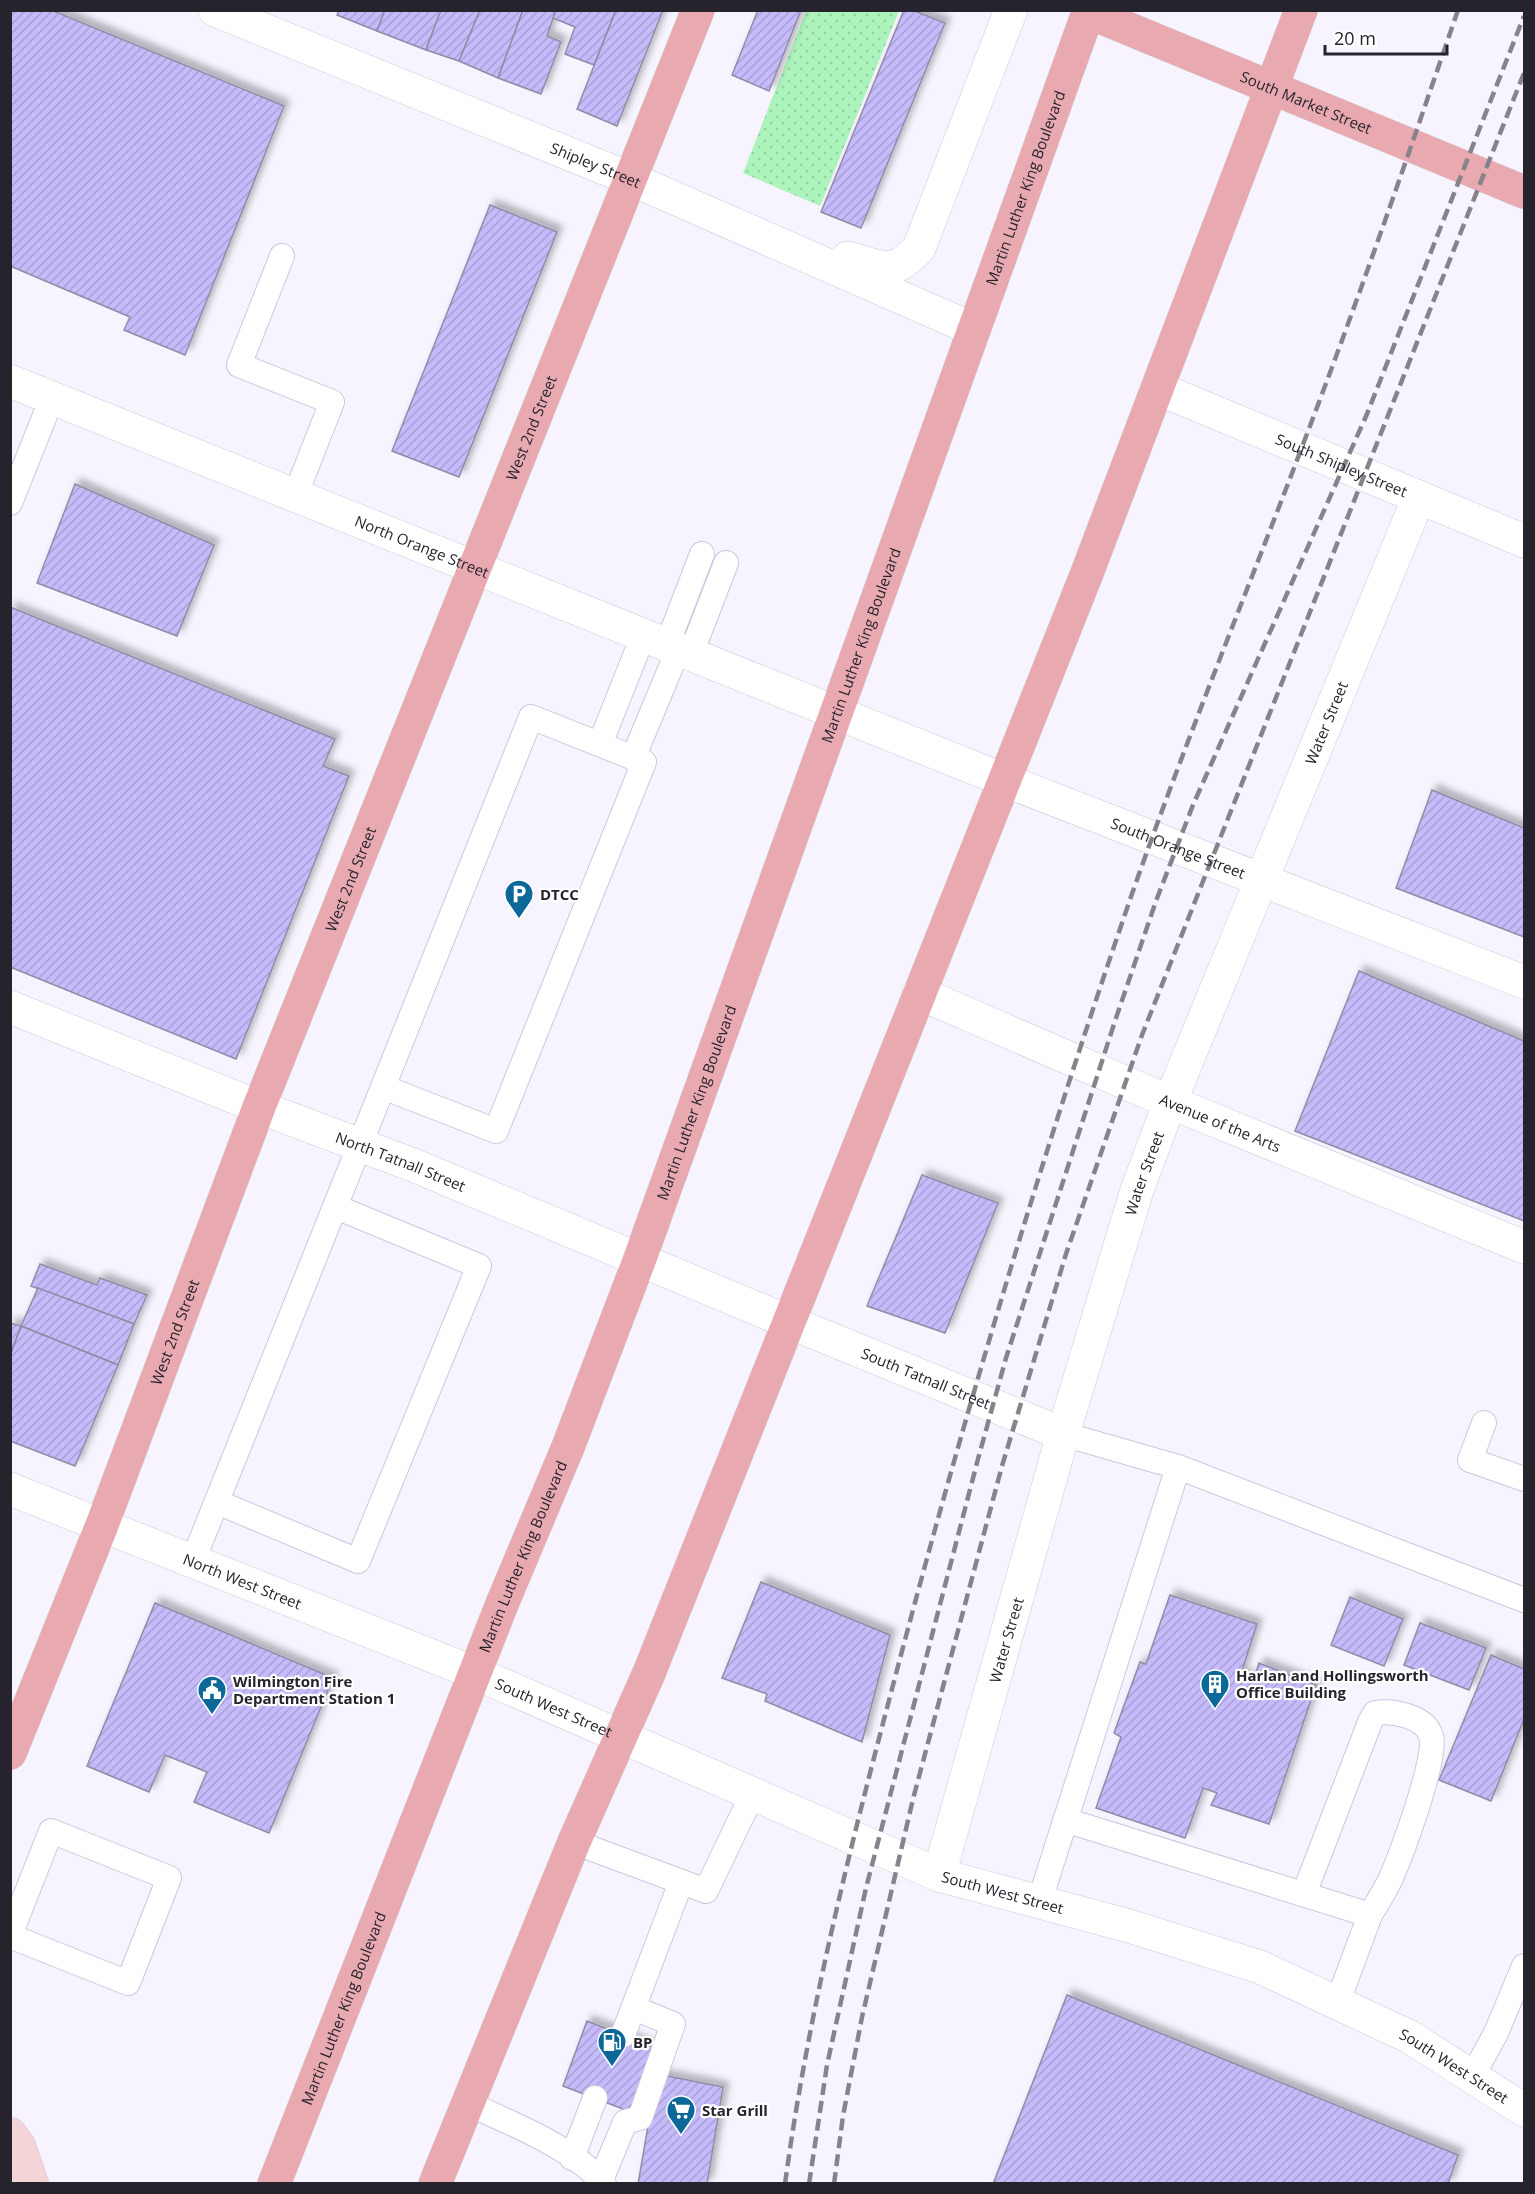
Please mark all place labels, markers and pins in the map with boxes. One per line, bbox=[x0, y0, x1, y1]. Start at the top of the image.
parking icon: DTCC bbox=[503, 878, 535, 920]
place label: DTCC bbox=[540, 884, 579, 904]
place label: Harlan and Hollingsworth Office Building bbox=[1236, 1665, 1429, 1702]
building icon: Harlan and Hollingsworth Office Building bbox=[1199, 1668, 1231, 1710]
place label: Wilmington Fire Department Station 1 bbox=[233, 1671, 395, 1708]
public building icon: Wilmington Fire Department Station 1 bbox=[196, 1674, 228, 1716]
fuel station icon: BP bbox=[596, 2026, 628, 2068]
place label: BP bbox=[633, 2032, 653, 2052]
supermarket icon: Star Grill bbox=[665, 2094, 697, 2136]
place label: Star Grill bbox=[702, 2100, 768, 2120]

